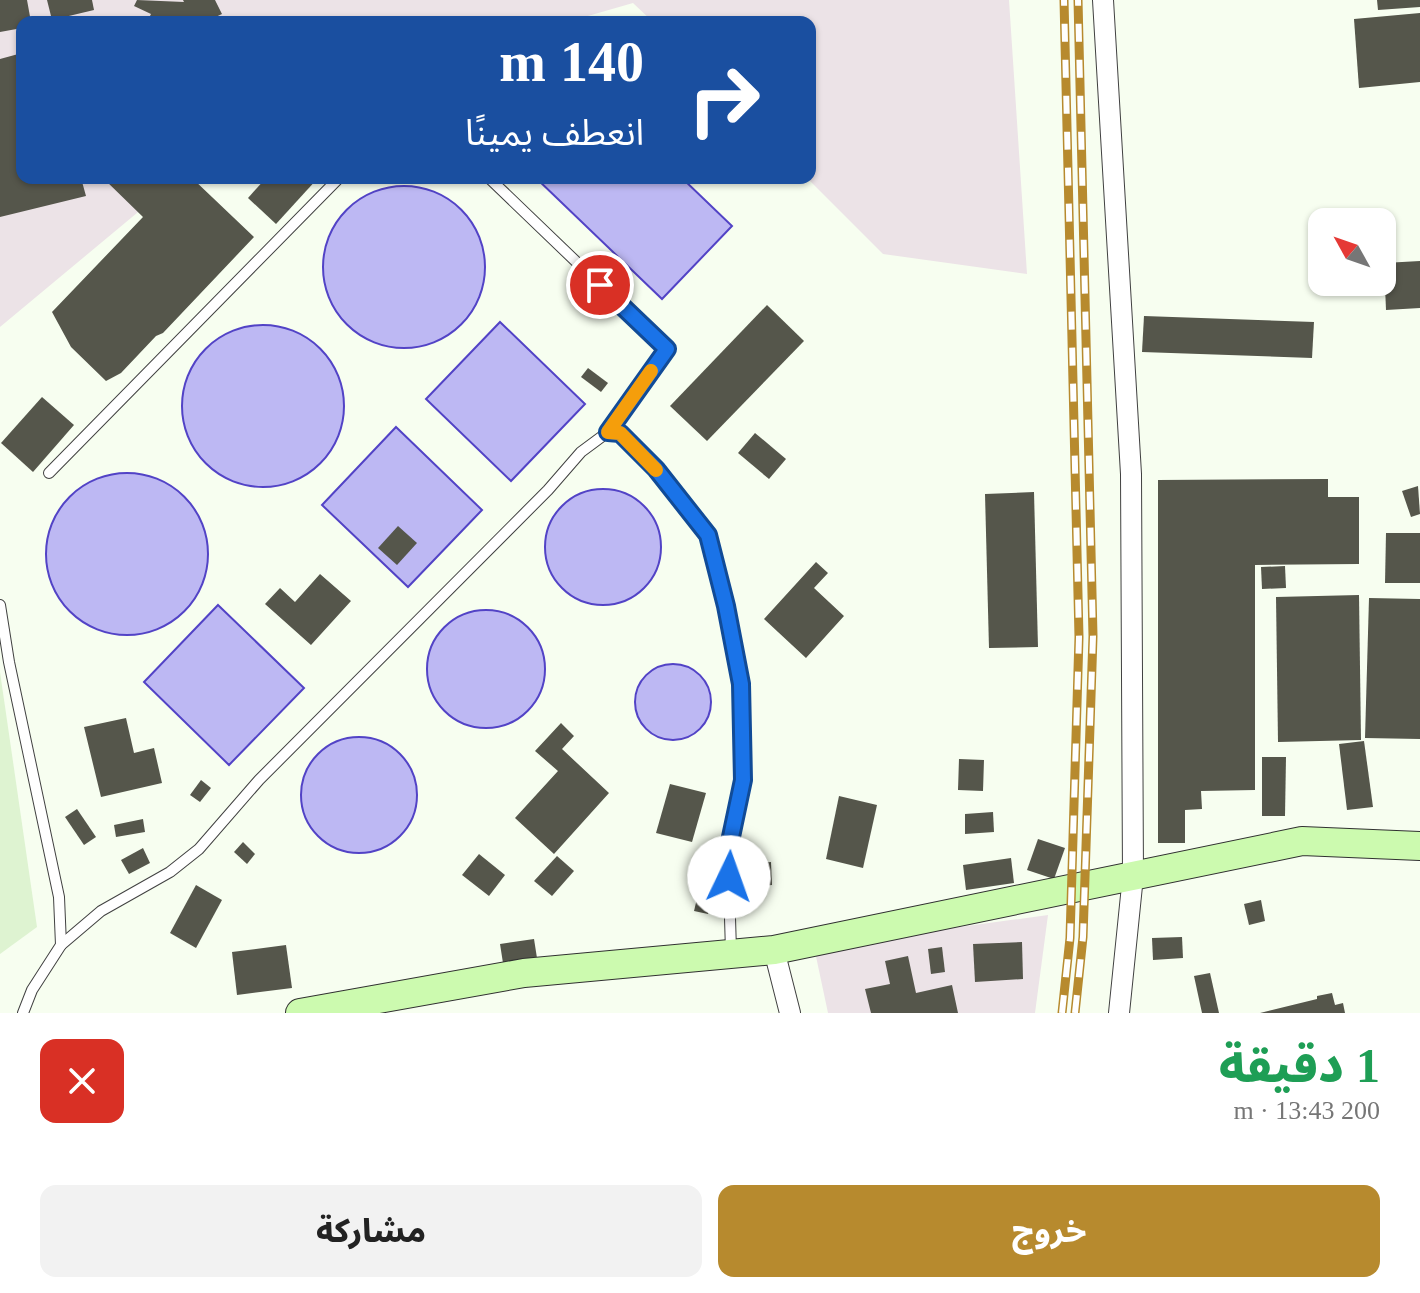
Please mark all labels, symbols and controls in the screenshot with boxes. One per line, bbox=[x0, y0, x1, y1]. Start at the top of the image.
text: 140 m bbox=[499, 31, 644, 93]
icon: right bbox=[672, 48, 776, 152]
text: انعطف يمينًا bbox=[465, 113, 644, 153]
north arrow bbox=[1308, 208, 1396, 296]
map controls bbox=[1308, 208, 1396, 296]
pin bbox=[566, 251, 634, 319]
icon: arrive bbox=[578, 263, 622, 307]
position arrow bbox=[687, 835, 771, 919]
button: close bbox=[40, 1039, 124, 1123]
text: 1 دقيقة bbox=[1219, 1039, 1380, 1092]
text: 200 m · 13:43 bbox=[1233, 1096, 1380, 1125]
button: مشاركة bbox=[40, 1185, 702, 1277]
button: خروج bbox=[718, 1185, 1380, 1277]

